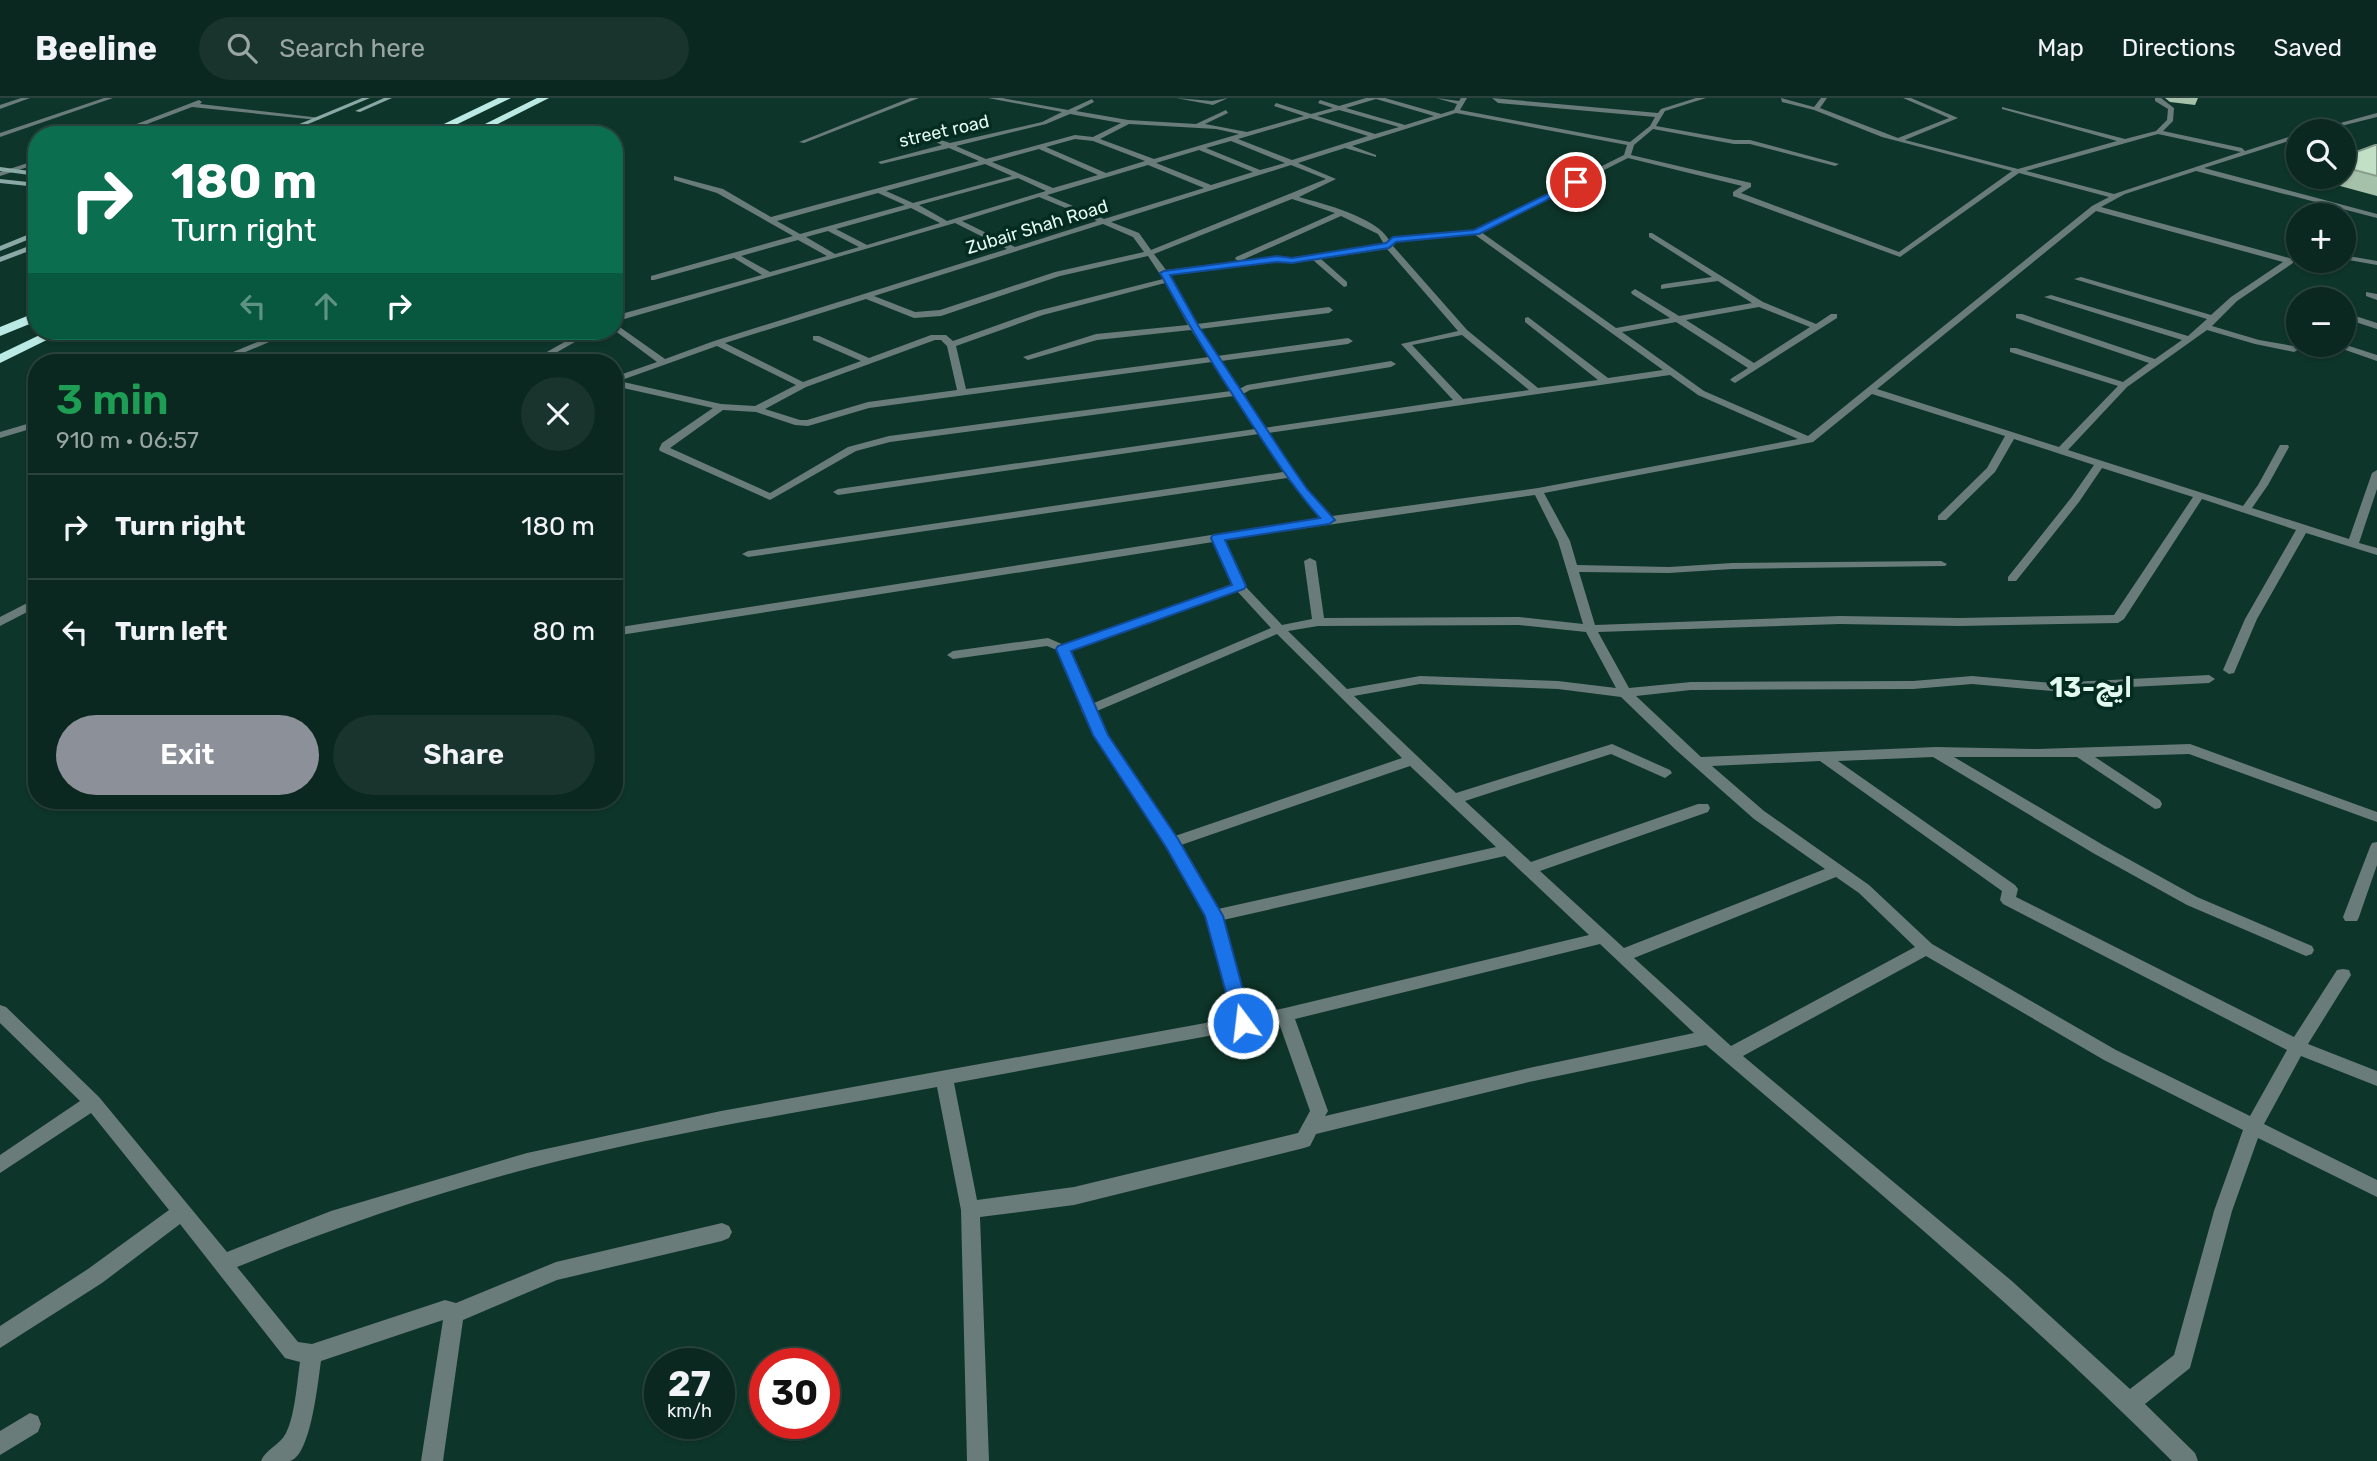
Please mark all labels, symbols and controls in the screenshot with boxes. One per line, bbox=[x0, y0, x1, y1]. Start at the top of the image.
search box bbox=[199, 17, 689, 80]
text: Beeline bbox=[35, 29, 157, 68]
icon: search bbox=[223, 29, 261, 67]
text: Search here bbox=[279, 33, 425, 64]
text: Map bbox=[2037, 34, 2084, 62]
text: Directions bbox=[2122, 34, 2235, 62]
text: Saved bbox=[2273, 34, 2342, 62]
street label: street road bbox=[897, 110, 991, 152]
map controls bbox=[2286, 119, 2356, 357]
button: search bbox=[2286, 119, 2356, 189]
text: 180 m bbox=[171, 152, 317, 210]
pin bbox=[1546, 152, 1606, 212]
icon: right bbox=[56, 154, 147, 245]
icon: arrive bbox=[1557, 163, 1595, 201]
street label: Zubair Shah Road bbox=[963, 195, 1111, 259]
button: + bbox=[2286, 203, 2356, 273]
text: Turn right bbox=[171, 211, 316, 249]
icon: left bbox=[234, 287, 272, 325]
icon: ahead bbox=[307, 287, 345, 325]
icon: right bbox=[380, 287, 418, 325]
button: − bbox=[2286, 287, 2356, 357]
text: 3 min bbox=[56, 375, 169, 425]
button: close bbox=[521, 377, 595, 451]
text: 910 m · 06:57 bbox=[56, 426, 199, 454]
icon: right bbox=[56, 508, 94, 546]
text: Turn right bbox=[115, 511, 245, 542]
text: 180 m bbox=[521, 511, 595, 542]
icon: left bbox=[56, 613, 94, 651]
text: Turn left bbox=[115, 616, 227, 647]
text: 80 m bbox=[532, 616, 595, 647]
district label: ایچ-13 bbox=[2049, 671, 2133, 707]
button: Exit bbox=[56, 715, 319, 795]
button: Share bbox=[333, 715, 595, 795]
position arrow bbox=[1206, 986, 1280, 1060]
speed limit sign: 30 bbox=[749, 1348, 840, 1439]
text: 27 bbox=[668, 1363, 711, 1405]
text: km/h bbox=[667, 1400, 712, 1422]

